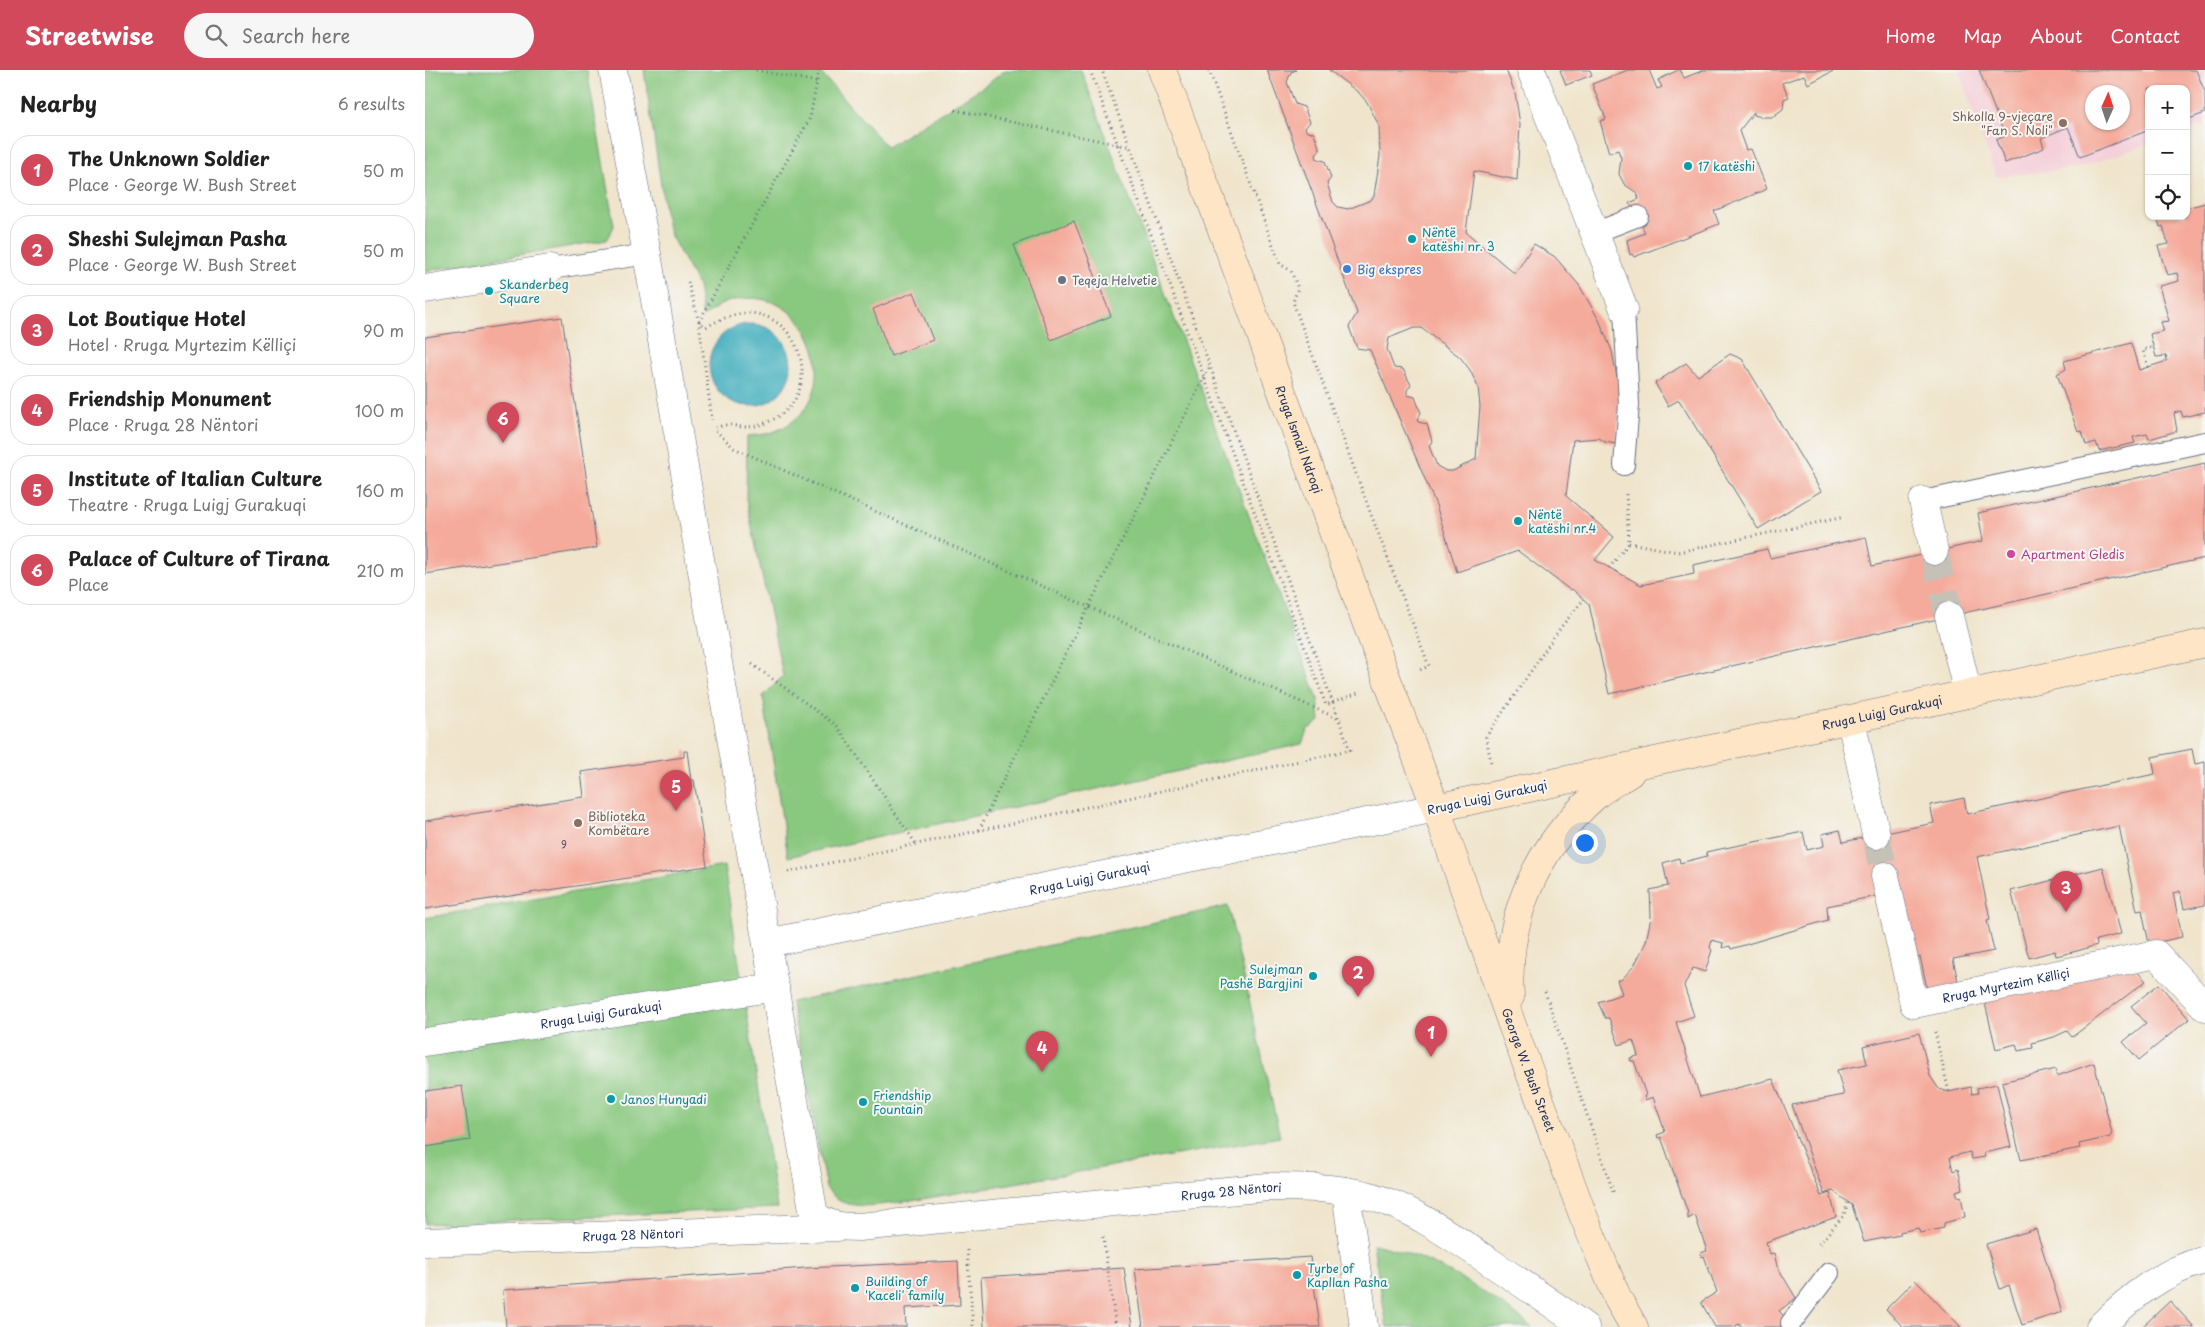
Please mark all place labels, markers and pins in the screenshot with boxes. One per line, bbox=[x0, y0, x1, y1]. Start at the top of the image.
place label: Shkolla 9-vjeçare "Fan S. Noli" bbox=[1952, 107, 2053, 139]
marker: Shkolla 9-vjeçare "Fan S. Noli" bbox=[2057, 117, 2069, 129]
place label: 17 katëshi bbox=[1698, 157, 1755, 175]
marker: 17 katëshi bbox=[1682, 160, 1694, 172]
place label: Nëntë katëshi nr. 3 bbox=[1422, 223, 1495, 255]
marker: Nëntë katëshi nr. 3 bbox=[1406, 233, 1418, 245]
place label: Big ekspres bbox=[1357, 260, 1422, 278]
marker: Big ekspres bbox=[1341, 263, 1353, 275]
place label: Teqeja Helvetie bbox=[1072, 271, 1157, 289]
marker: Teqeja Helvetie bbox=[1056, 274, 1068, 286]
place label: Skanderbeg Square bbox=[499, 275, 569, 307]
marker: Skanderbeg Square bbox=[483, 285, 495, 297]
pin: 6 bbox=[487, 402, 519, 443]
place label: Nëntë katëshi nr.4 bbox=[1528, 505, 1597, 537]
marker: Nëntë katëshi nr.4 bbox=[1512, 515, 1524, 527]
place label: Apartment Gledis bbox=[2021, 545, 2125, 563]
marker: Apartment Gledis bbox=[2005, 548, 2017, 560]
pin: 5 bbox=[660, 770, 692, 811]
place label: Biblioteka Kombëtare bbox=[588, 807, 649, 839]
marker: Biblioteka Kombëtare bbox=[572, 817, 584, 829]
pin: 3 bbox=[2050, 871, 2082, 912]
pin: 2 bbox=[1342, 956, 1374, 997]
place label: Sulejman Pashë Bargjini bbox=[1220, 960, 1303, 992]
marker: Sulejman Pashë Bargjini bbox=[1307, 970, 1319, 982]
pin: 1 bbox=[1415, 1016, 1447, 1057]
pin: 4 bbox=[1026, 1031, 1058, 1072]
place label: Friendship Fountain bbox=[873, 1086, 931, 1118]
place label: Janos Hunyadi bbox=[621, 1090, 707, 1108]
marker: Janos Hunyadi bbox=[605, 1093, 617, 1105]
marker: Friendship Fountain bbox=[857, 1096, 869, 1108]
place label: Tyrbe of Kapllan Pasha bbox=[1307, 1259, 1388, 1291]
marker: Tyrbe of Kapllan Pasha bbox=[1291, 1269, 1303, 1281]
place label: Building of 'Kaceli' family bbox=[865, 1272, 945, 1304]
marker: Building of 'Kaceli' family bbox=[849, 1282, 861, 1294]

